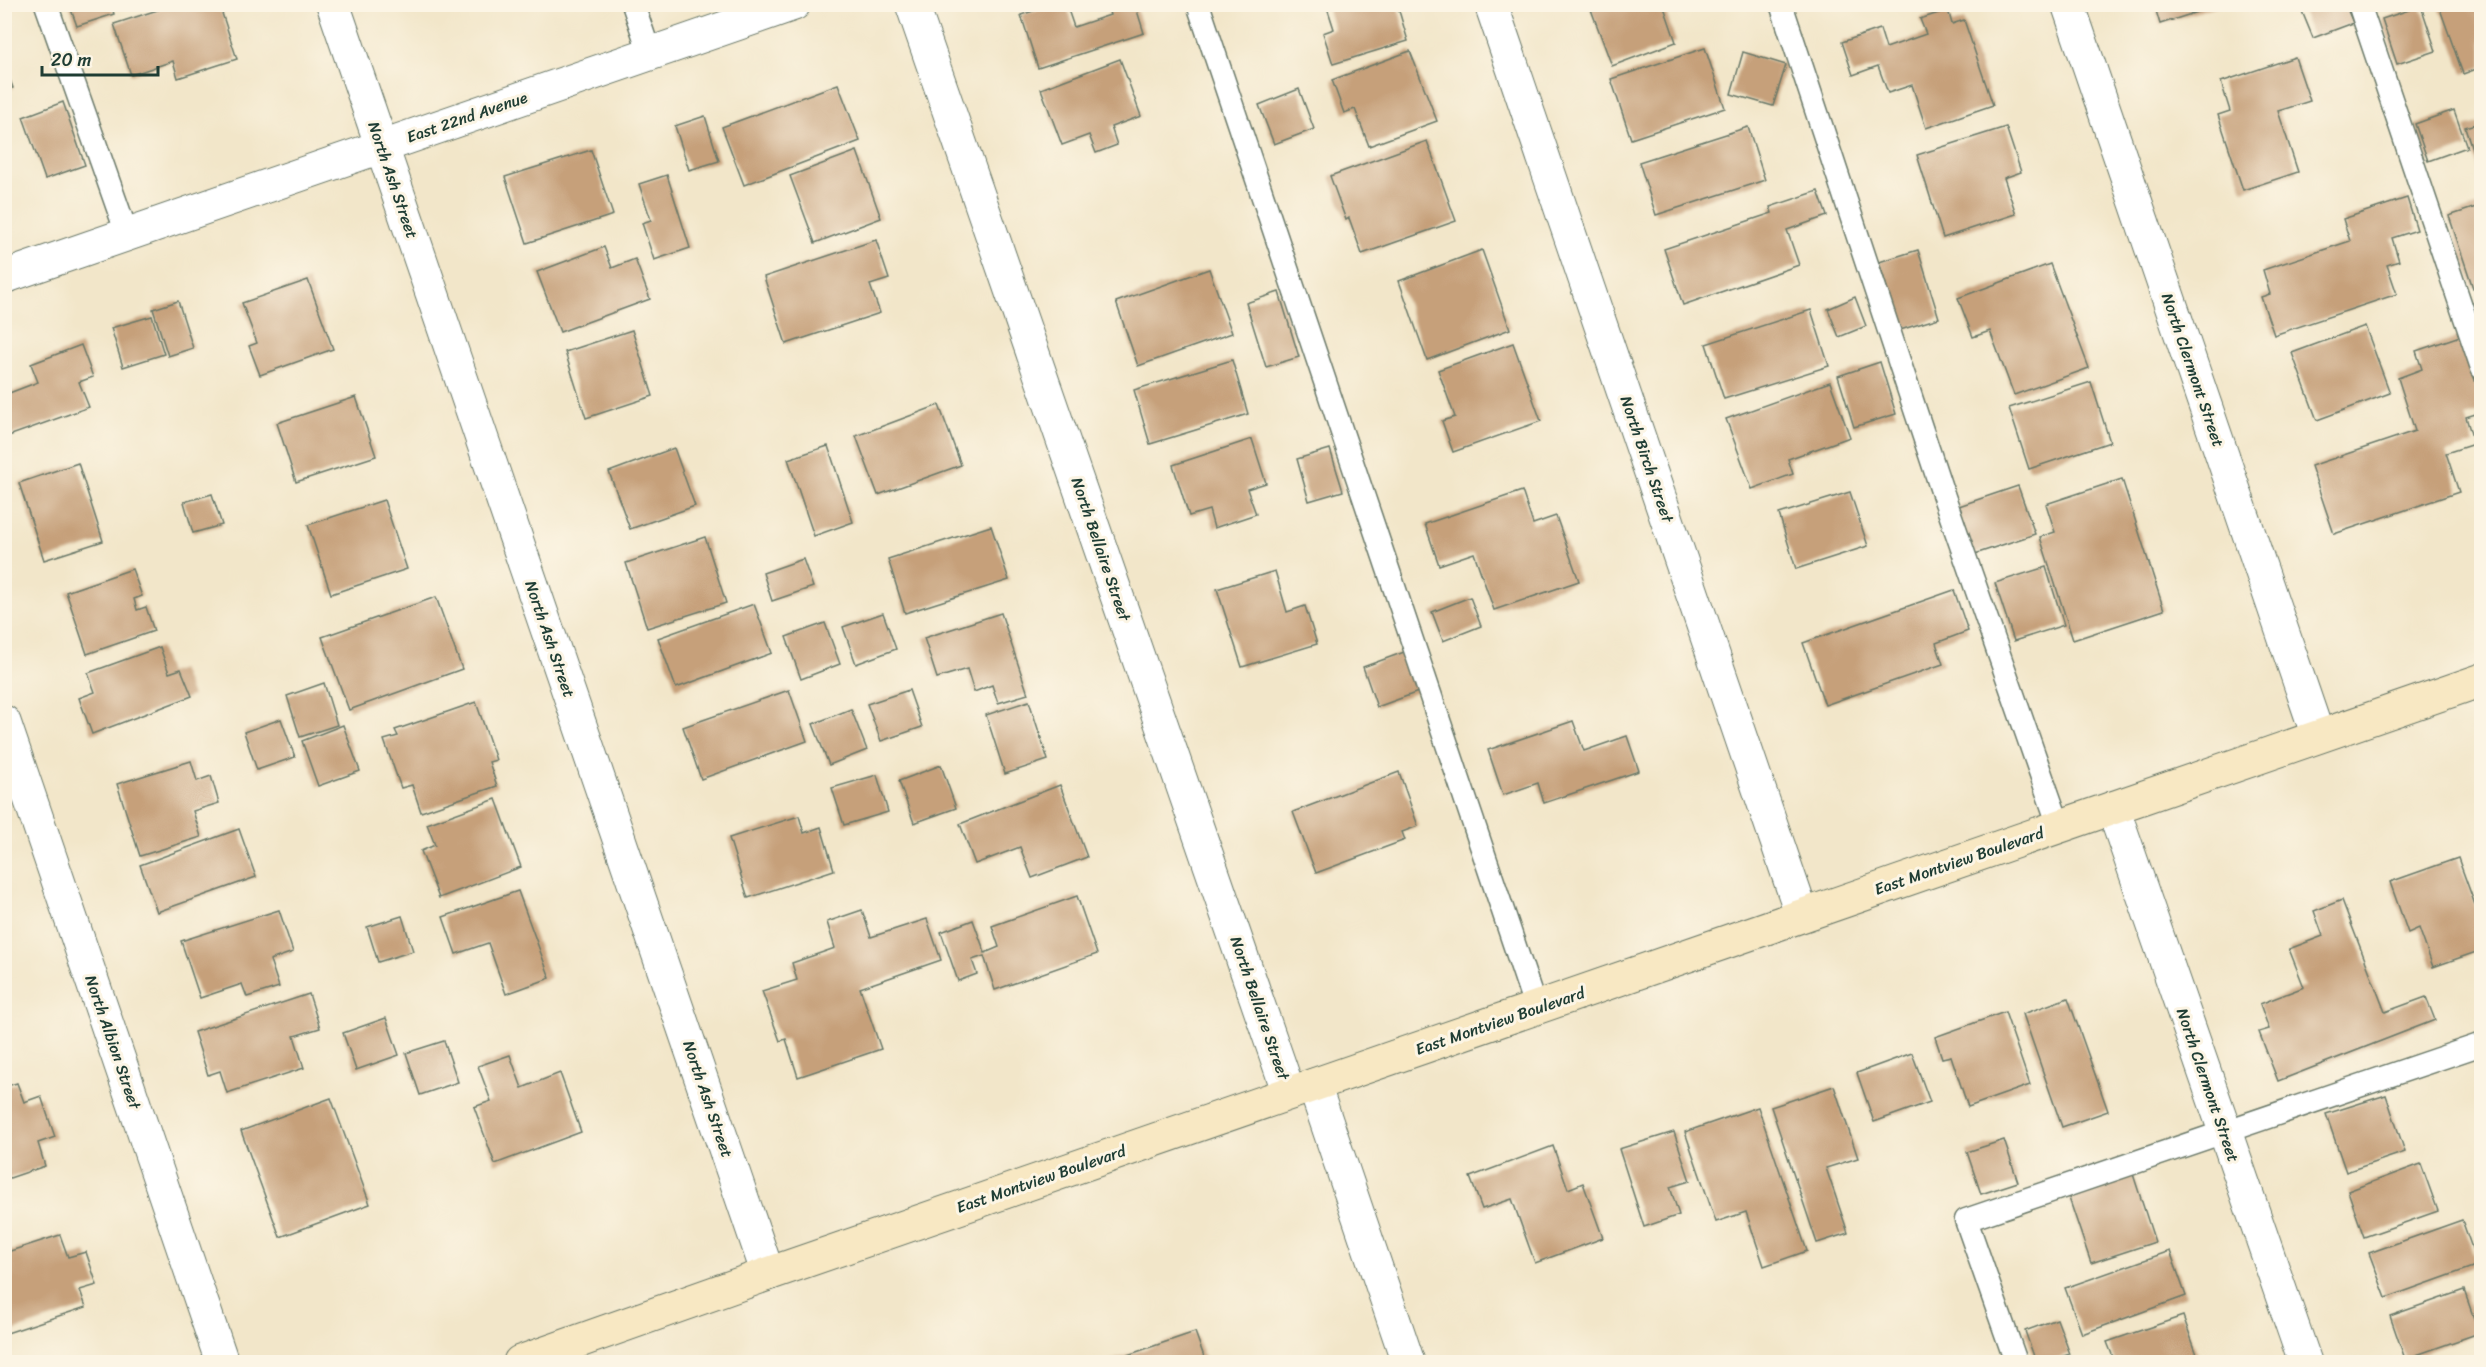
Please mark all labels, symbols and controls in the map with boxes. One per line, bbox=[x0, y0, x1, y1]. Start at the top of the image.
scale bar bbox=[42, 39, 158, 77]
text: 20 m bbox=[51, 44, 91, 76]
street label: East 22nd Avenue bbox=[403, 83, 532, 151]
street label: North Ash Street bbox=[359, 117, 427, 243]
street label: North Clermont Street bbox=[2153, 289, 2233, 451]
street label: North Birch Street bbox=[1612, 392, 1682, 527]
street label: North Bellaire Street bbox=[1063, 473, 1139, 625]
street label: North Ash Street bbox=[516, 576, 584, 702]
street label: East Montview Boulevard bbox=[1870, 818, 2049, 904]
street label: North Bellaire Street bbox=[1222, 932, 1298, 1084]
street label: North Albion Street bbox=[76, 971, 150, 1114]
street label: East Montview Boulevard bbox=[1411, 978, 1590, 1064]
street label: North Clermont Street bbox=[2168, 1004, 2248, 1166]
street label: North Ash Street bbox=[674, 1036, 742, 1162]
street label: East Montview Boulevard bbox=[952, 1136, 1131, 1222]

